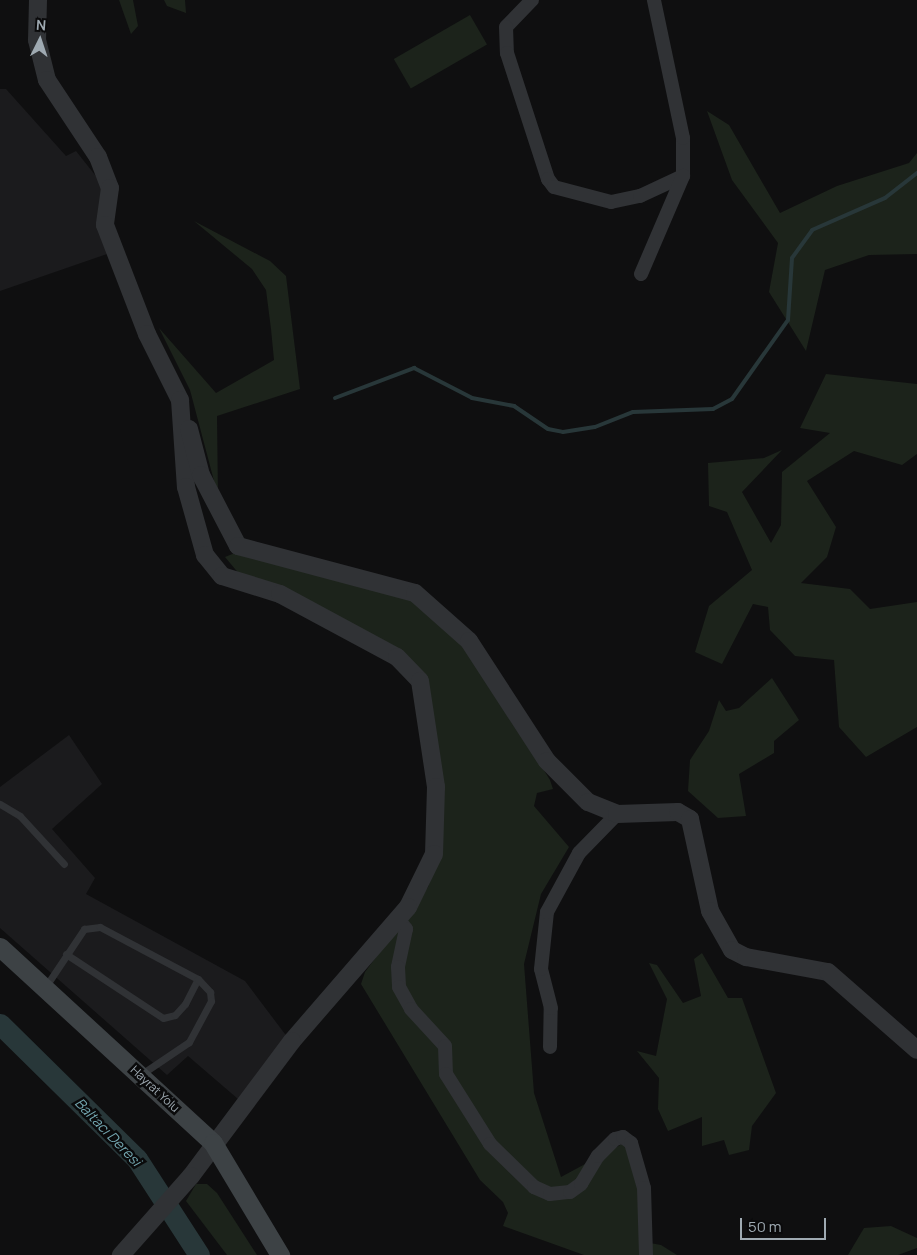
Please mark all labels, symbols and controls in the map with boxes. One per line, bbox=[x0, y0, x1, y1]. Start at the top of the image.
north arrow bbox=[15, 15, 65, 65]
text: N bbox=[35, 15, 47, 34]
street label: Hayrat Yolu bbox=[128, 1063, 182, 1115]
water label: Baltacı Deresi bbox=[71, 1095, 145, 1169]
scale bar bbox=[742, 1208, 828, 1240]
text: 50 m bbox=[748, 1216, 782, 1237]

